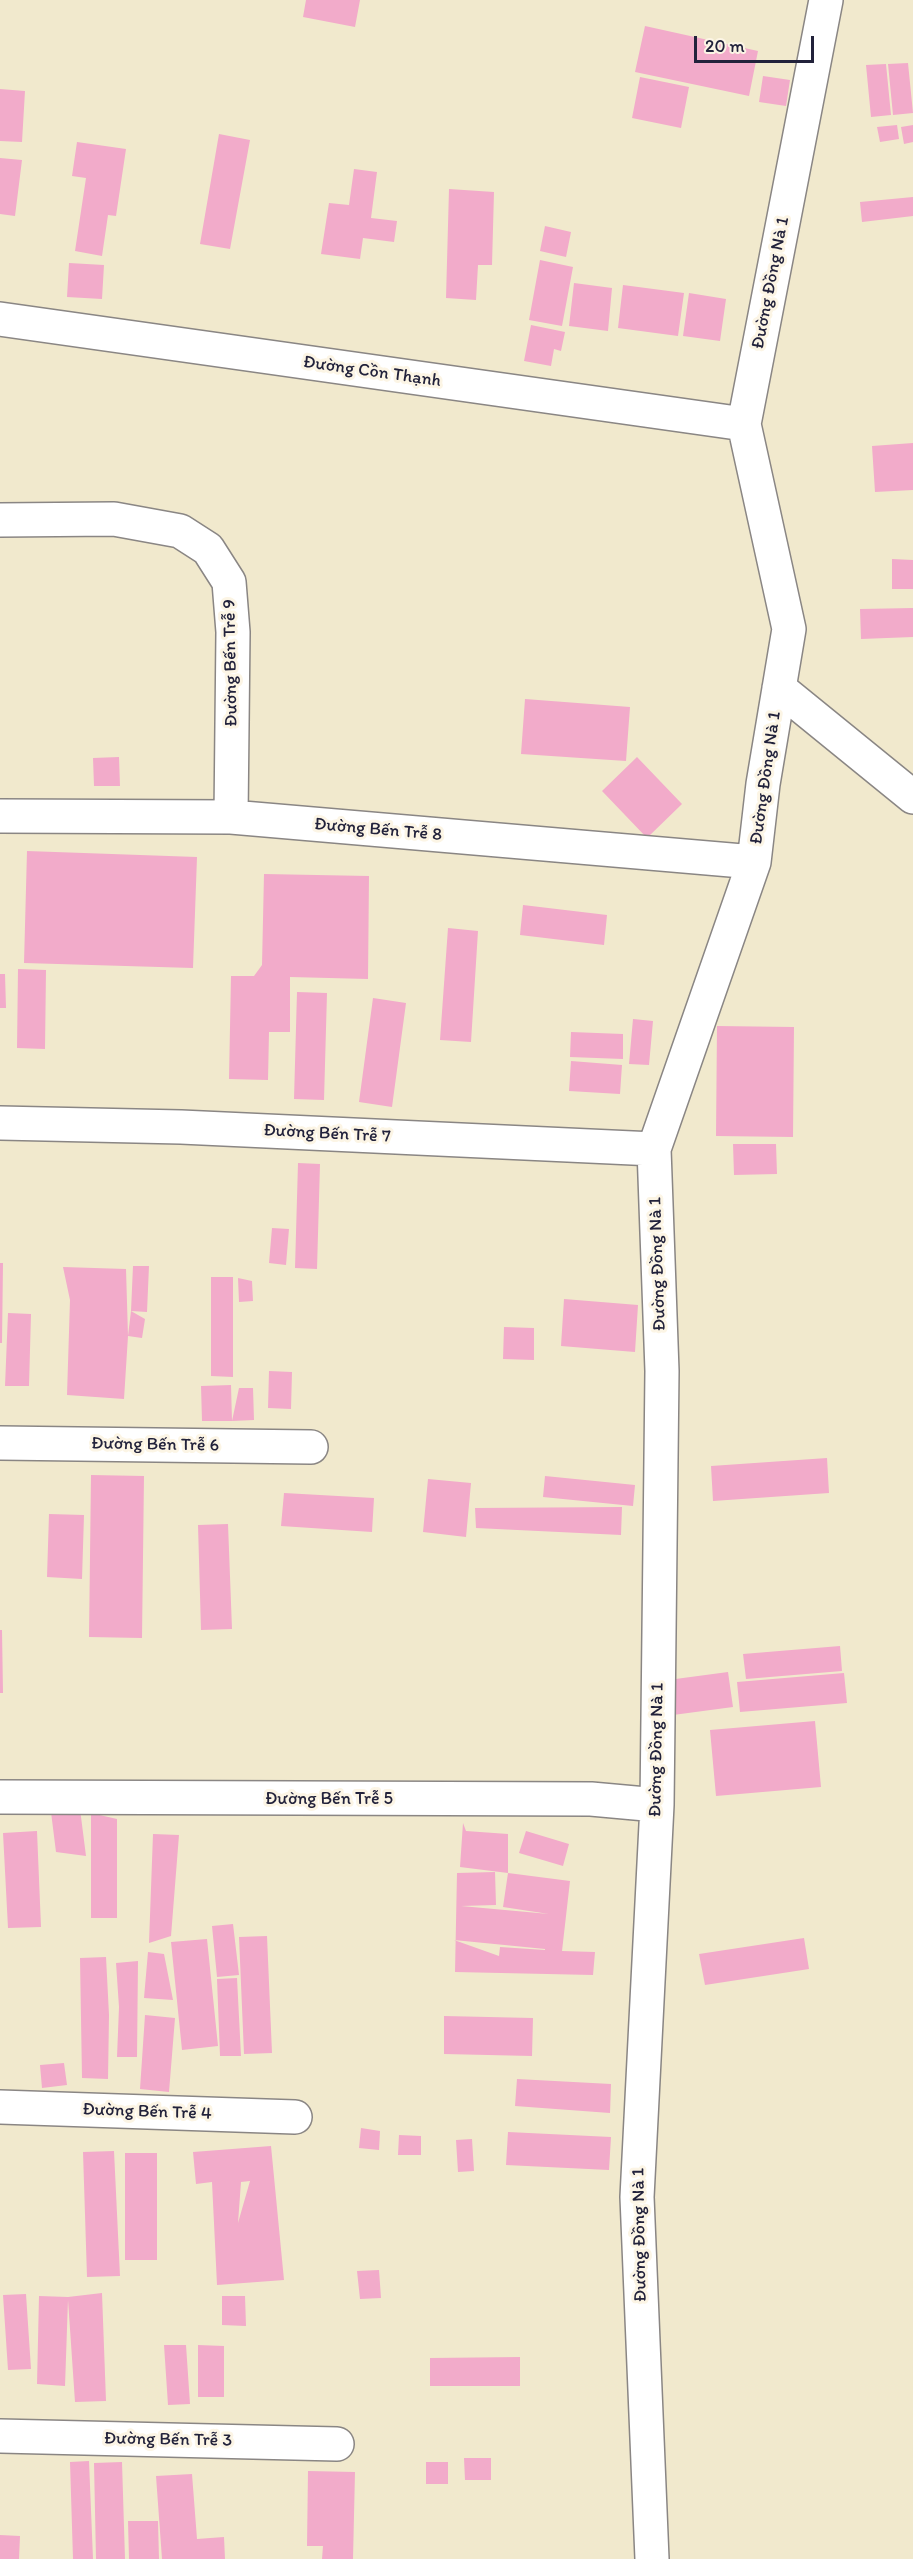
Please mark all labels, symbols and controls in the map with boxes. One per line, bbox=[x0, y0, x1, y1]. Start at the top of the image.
scale bar bbox=[697, 24, 817, 62]
text: 20 m bbox=[705, 35, 745, 57]
street label: Đường Đồng Nà 1 bbox=[748, 215, 794, 351]
street label: Đường Cồn Thạnh bbox=[302, 352, 442, 392]
street label: Đường Bến Trễ 9 bbox=[219, 599, 243, 727]
street label: Đường Đồng Nà 1 bbox=[746, 710, 786, 846]
street label: Đường Bến Trễ 8 bbox=[313, 814, 443, 846]
street label: Đường Bến Trễ 7 bbox=[263, 1120, 391, 1148]
street label: Đường Đồng Nà 1 bbox=[645, 1197, 671, 1331]
street label: Đường Bến Trễ 6 bbox=[91, 1433, 219, 1457]
street label: Đường Đồng Nà 1 bbox=[645, 1683, 669, 1817]
street label: Đường Bến Trễ 5 bbox=[265, 1788, 393, 1810]
street label: Đường Bến Trễ 4 bbox=[82, 2099, 212, 2125]
street label: Đường Đồng Nà 1 bbox=[628, 2168, 652, 2302]
street label: Đường Bến Trễ 3 bbox=[104, 2428, 232, 2452]

